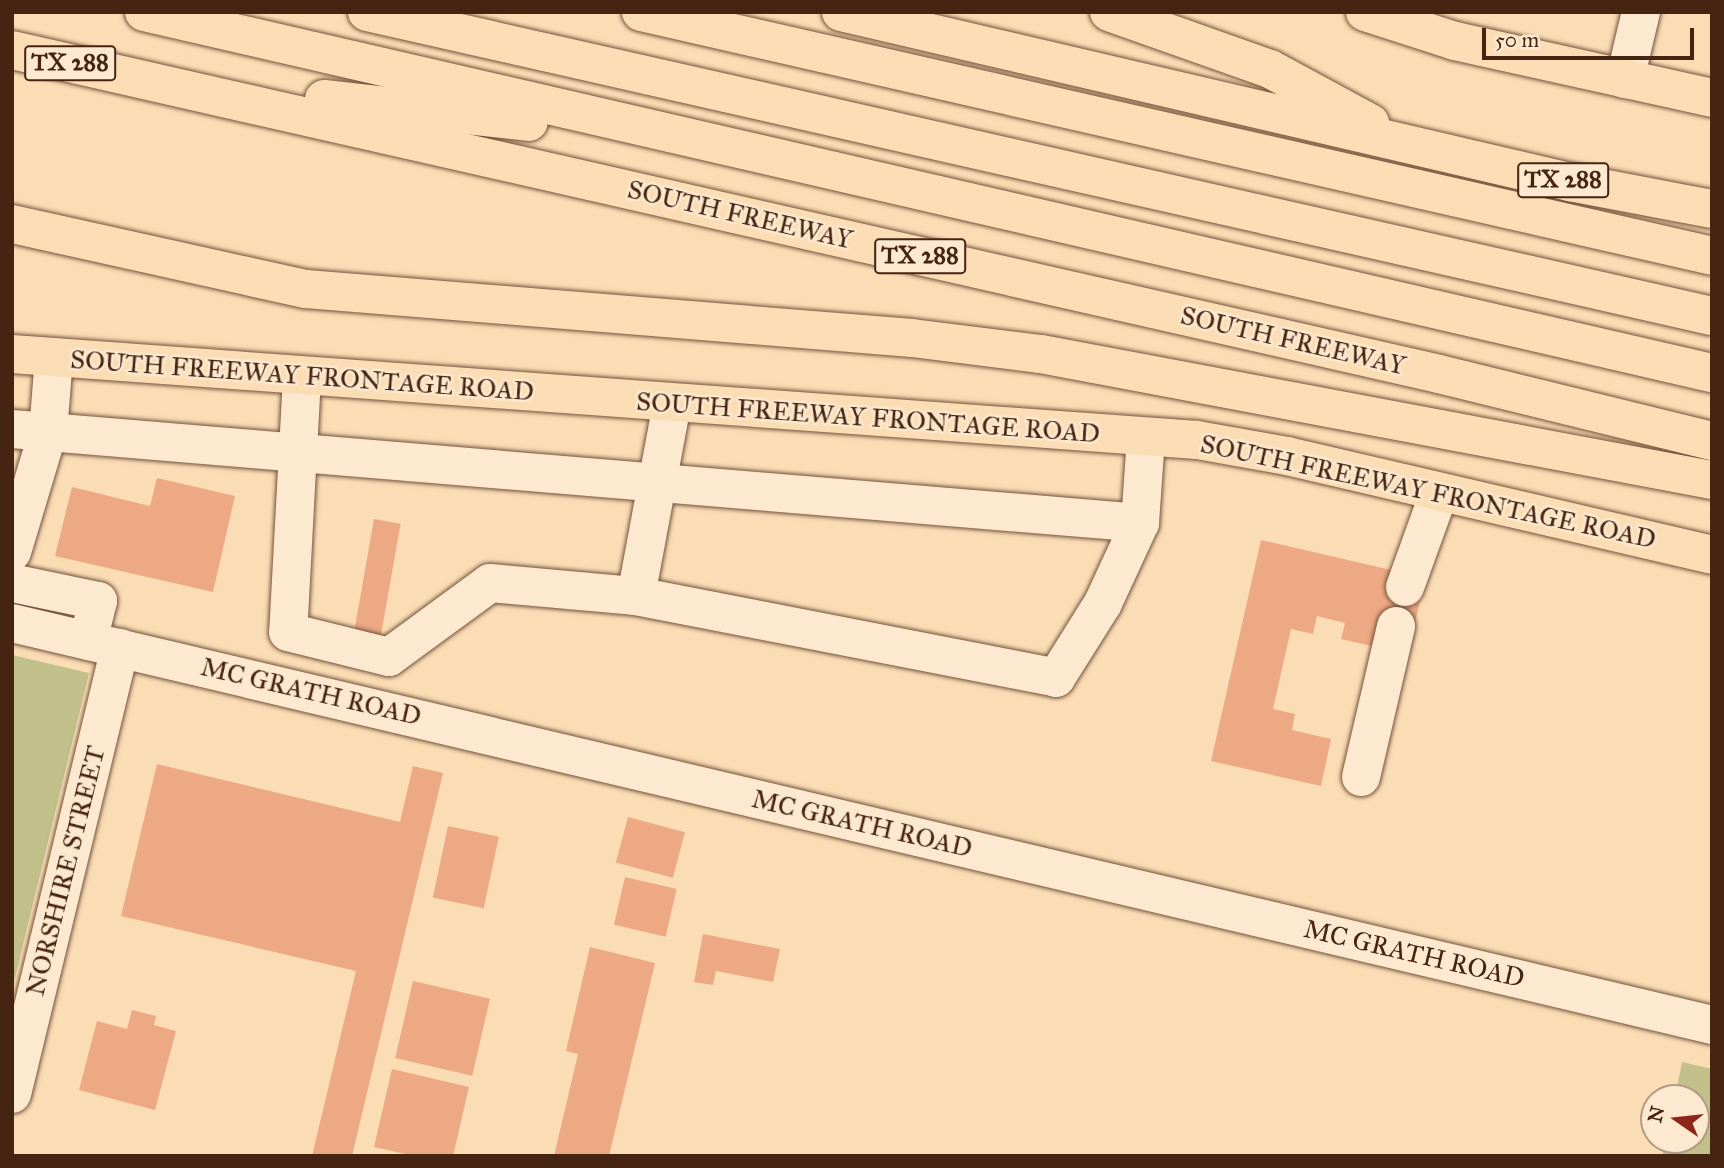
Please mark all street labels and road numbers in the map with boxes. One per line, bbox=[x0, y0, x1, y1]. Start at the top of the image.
road number: TX 288 bbox=[23, 42, 117, 84]
road number: TX 288 bbox=[1516, 160, 1610, 200]
street label: SOUTH FREEWAY bbox=[624, 174, 856, 256]
road number: TX 288 bbox=[873, 235, 967, 276]
street label: SOUTH FREEWAY bbox=[1177, 300, 1409, 382]
street label: SOUTH FREEWAY FRONTAGE ROAD bbox=[69, 344, 535, 408]
street label: SOUTH FREEWAY FRONTAGE ROAD bbox=[635, 386, 1101, 450]
street label: SOUTH FREEWAY FRONTAGE ROAD bbox=[1197, 428, 1659, 556]
street label: MC GRATH ROAD bbox=[198, 651, 424, 733]
street label: NORSHIRE STREET bbox=[20, 743, 112, 999]
street label: MC GRATH ROAD bbox=[749, 783, 975, 865]
street label: MC GRATH ROAD bbox=[1301, 913, 1527, 995]

